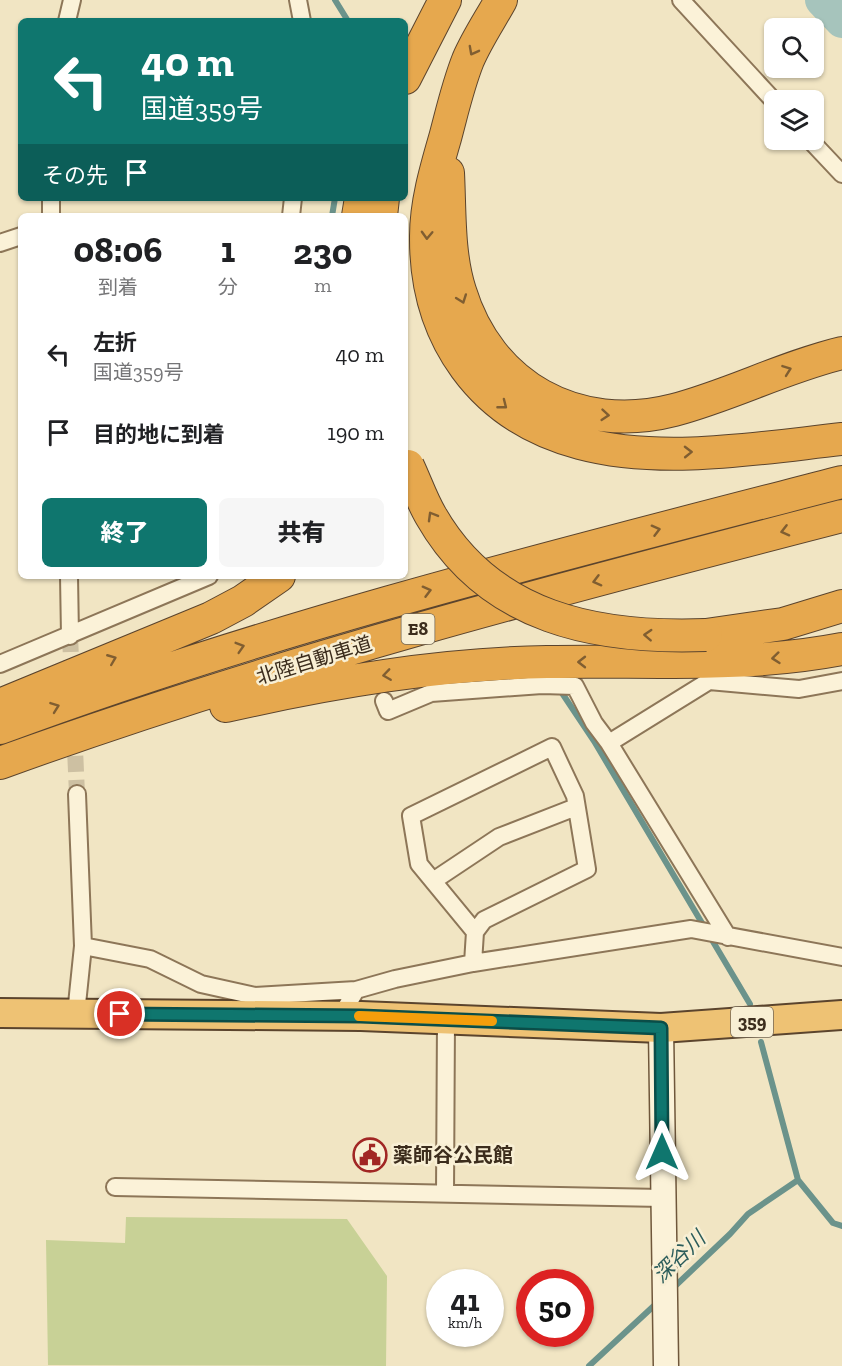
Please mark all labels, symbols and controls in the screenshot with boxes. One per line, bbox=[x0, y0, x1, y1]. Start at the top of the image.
map controls bbox=[764, 18, 824, 150]
button: search bbox=[764, 18, 824, 78]
text: 40 m bbox=[141, 36, 234, 87]
icon: left bbox=[42, 42, 120, 120]
one-way arrow bbox=[469, 45, 480, 56]
button: layers bbox=[764, 90, 824, 150]
text: 国道359号 bbox=[141, 93, 263, 125]
icon: arrive bbox=[120, 156, 153, 189]
text: その先 bbox=[42, 162, 108, 189]
text: 08:06 bbox=[73, 228, 163, 271]
text: 1 bbox=[221, 228, 235, 271]
text: 230 bbox=[293, 230, 353, 273]
one-way arrow bbox=[420, 230, 433, 239]
text: m bbox=[314, 273, 332, 297]
text: 到着 bbox=[98, 275, 138, 299]
text: 分 bbox=[218, 275, 238, 299]
one-way arrow bbox=[455, 293, 468, 304]
text: 左折 bbox=[93, 329, 137, 356]
icon: left bbox=[42, 338, 75, 371]
text: 40 m bbox=[335, 341, 384, 368]
text: 国道359号 bbox=[93, 360, 184, 384]
one-way arrow bbox=[781, 365, 792, 378]
one-way arrow bbox=[496, 398, 507, 409]
one-way arrow bbox=[600, 408, 610, 421]
icon: arrive bbox=[42, 416, 75, 449]
text: 190 m bbox=[327, 419, 384, 446]
text: 目的地に到着 bbox=[93, 421, 225, 448]
one-way arrow bbox=[683, 446, 692, 458]
button: 終了 bbox=[42, 498, 207, 567]
button: 共有 bbox=[219, 498, 384, 567]
one-way arrow bbox=[428, 512, 439, 523]
one-way arrow bbox=[781, 524, 791, 536]
one-way arrow bbox=[650, 525, 661, 537]
one-way arrow bbox=[592, 573, 602, 586]
one-way arrow bbox=[421, 586, 432, 598]
road number: E8 bbox=[402, 614, 434, 644]
one-way arrow bbox=[643, 629, 652, 642]
street label: 北陸自動車道 bbox=[253, 631, 375, 689]
one-way arrow bbox=[234, 642, 245, 654]
one-way arrow bbox=[772, 651, 781, 664]
one-way arrow bbox=[106, 653, 117, 666]
one-way arrow bbox=[577, 656, 586, 668]
one-way arrow bbox=[383, 669, 392, 681]
one-way arrow bbox=[49, 702, 60, 715]
pin bbox=[94, 988, 145, 1039]
icon: arrive bbox=[103, 997, 136, 1030]
road number: 359 bbox=[731, 1007, 773, 1037]
position arrow bbox=[630, 1120, 694, 1184]
public building icon: 薬師谷公民館 bbox=[352, 1137, 388, 1173]
place label: 薬師谷公民館 bbox=[393, 1143, 513, 1167]
water label: 深谷川 bbox=[647, 1224, 711, 1288]
speed limit sign: 50 bbox=[516, 1269, 594, 1347]
text: 41 bbox=[450, 1283, 480, 1319]
text: km/h bbox=[448, 1314, 482, 1332]

